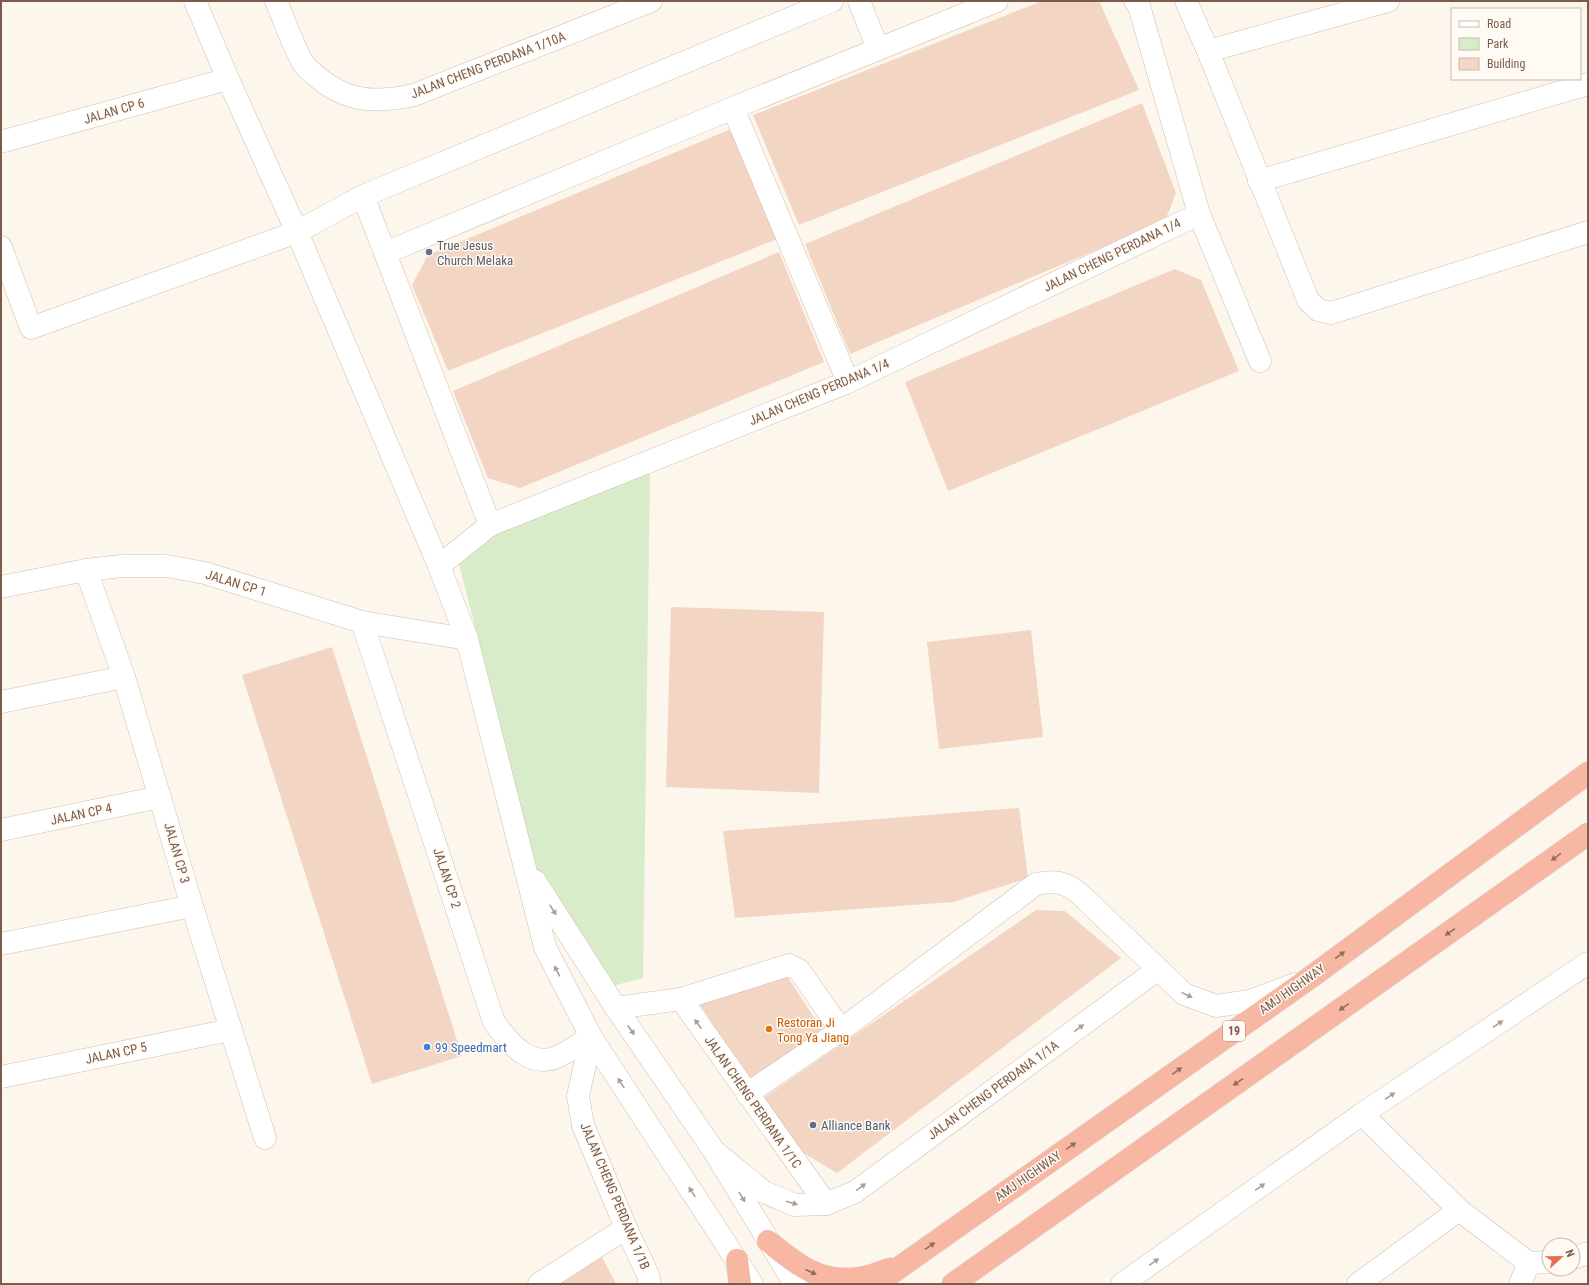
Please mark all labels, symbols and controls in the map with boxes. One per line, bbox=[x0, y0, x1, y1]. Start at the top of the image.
legend bbox=[1451, 8, 1581, 80]
text: Road bbox=[1487, 17, 1511, 31]
street label: JALAN CHENG PERDANA 1/10A bbox=[408, 28, 568, 102]
text: Park bbox=[1487, 37, 1509, 51]
text: Building bbox=[1487, 57, 1525, 71]
street label: JALAN CP 6 bbox=[82, 95, 146, 127]
street label: JALAN CHENG PERDANA 1/4 bbox=[1041, 215, 1184, 295]
place label: True Jesus Church Melaka bbox=[437, 238, 513, 268]
marker: True Jesus Church Melaka bbox=[424, 247, 434, 257]
street label: JALAN CHENG PERDANA 1/4 bbox=[747, 355, 892, 428]
street label: JALAN CP 1 bbox=[204, 567, 268, 599]
street label: JALAN CP 4 bbox=[49, 800, 114, 828]
street label: JALAN CP 3 bbox=[161, 821, 193, 885]
street label: JALAN CP 2 bbox=[430, 846, 464, 910]
one-way arrow bbox=[1551, 853, 1562, 861]
one-way arrow bbox=[549, 905, 557, 915]
one-way arrow bbox=[1445, 928, 1455, 936]
one-way arrow bbox=[1335, 952, 1345, 960]
street label: AMJ HIGHWAY bbox=[1256, 961, 1328, 1017]
one-way arrow bbox=[554, 965, 560, 976]
one-way arrow bbox=[1182, 992, 1193, 998]
one-way arrow bbox=[1339, 1003, 1349, 1011]
place label: Restoran Ji Tong Ya Jiang bbox=[777, 1015, 849, 1045]
one-way arrow bbox=[694, 1019, 702, 1029]
one-way arrow bbox=[1492, 1020, 1503, 1028]
road number: 19 bbox=[1223, 1021, 1245, 1041]
marker: Restoran Ji Tong Ya Jiang bbox=[764, 1024, 774, 1034]
one-way arrow bbox=[1073, 1024, 1084, 1032]
one-way arrow bbox=[627, 1025, 635, 1036]
street label: JALAN CHENG PERDANA 1/1C bbox=[702, 1033, 804, 1171]
street label: JALAN CHENG PERDANA 1/1A bbox=[925, 1037, 1062, 1143]
street label: JALAN CP 5 bbox=[84, 1039, 148, 1067]
place label: 99 Speedmart bbox=[435, 1040, 507, 1055]
marker: 99 Speedmart bbox=[422, 1042, 432, 1052]
one-way arrow bbox=[1171, 1067, 1182, 1075]
one-way arrow bbox=[618, 1077, 625, 1089]
one-way arrow bbox=[1233, 1078, 1243, 1086]
one-way arrow bbox=[1384, 1092, 1395, 1100]
place label: Alliance Bank bbox=[821, 1118, 891, 1133]
street label: JALAN CHENG PERDANA 1/1B bbox=[577, 1120, 653, 1272]
marker: Alliance Bank bbox=[808, 1120, 818, 1130]
one-way arrow bbox=[1065, 1142, 1076, 1150]
street label: AMJ HIGHWAY bbox=[992, 1148, 1064, 1204]
one-way arrow bbox=[856, 1183, 866, 1191]
one-way arrow bbox=[1255, 1183, 1265, 1191]
one-way arrow bbox=[689, 1186, 696, 1198]
one-way arrow bbox=[738, 1191, 745, 1203]
one-way arrow bbox=[787, 1200, 799, 1206]
north arrow bbox=[1541, 1237, 1581, 1277]
one-way arrow bbox=[925, 1242, 936, 1250]
text: N bbox=[1563, 1248, 1577, 1259]
one-way arrow bbox=[1149, 1258, 1159, 1266]
one-way arrow bbox=[805, 1269, 817, 1275]

